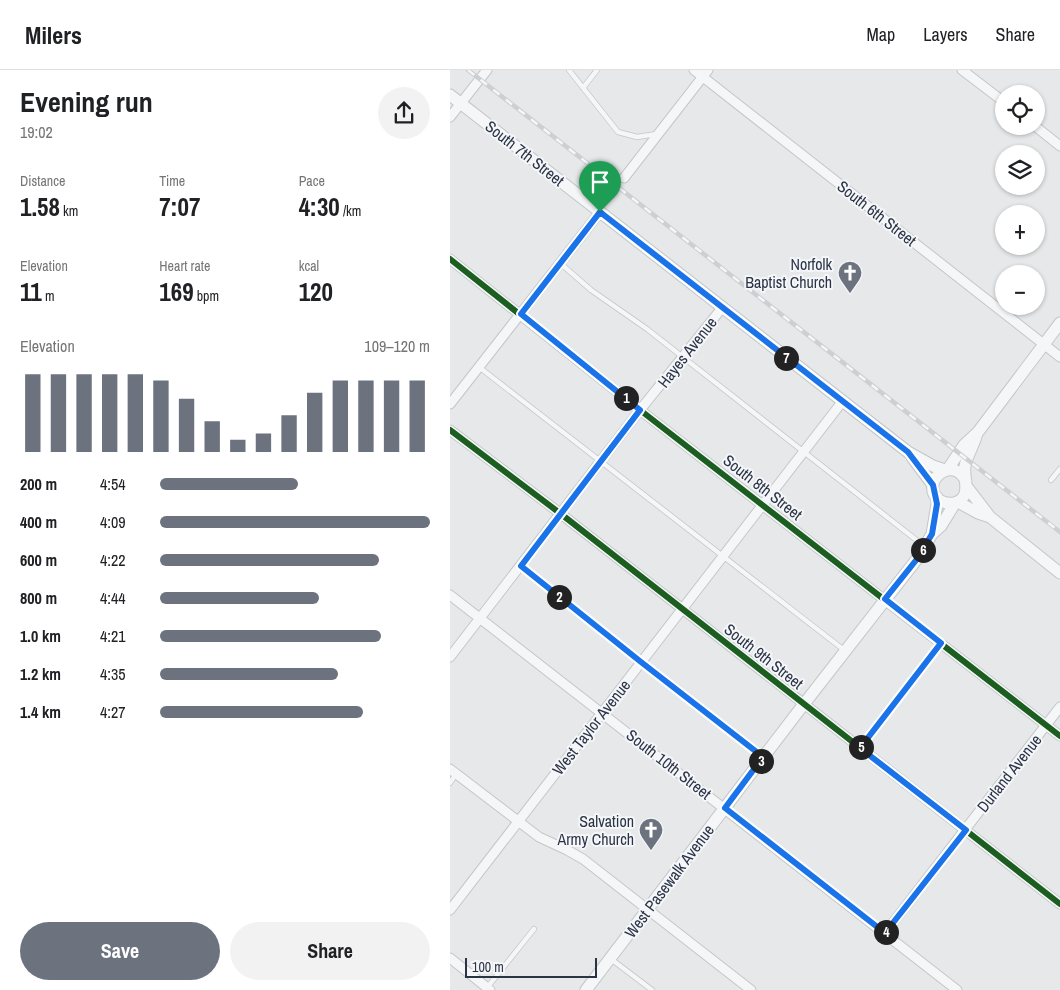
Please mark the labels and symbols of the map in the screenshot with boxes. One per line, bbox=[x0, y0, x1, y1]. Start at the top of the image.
street label: South 7th Street bbox=[481, 115, 569, 191]
pin bbox=[579, 161, 621, 212]
street label: South 6th Street bbox=[833, 175, 921, 251]
place label: Norfolk Baptist Church bbox=[745, 253, 832, 293]
church icon: Norfolk Baptist Church bbox=[837, 260, 863, 294]
street label: Hayes Avenue bbox=[652, 312, 722, 392]
pin: 7 bbox=[774, 346, 798, 370]
pin: 1 bbox=[614, 386, 638, 410]
street label: South 8th Street bbox=[719, 449, 807, 525]
pin: 6 bbox=[910, 538, 936, 562]
pin: 2 bbox=[546, 584, 572, 610]
street label: South 9th Street bbox=[720, 618, 808, 694]
street label: West Taylor Avenue bbox=[547, 675, 635, 779]
street label: South 10th Street bbox=[622, 724, 716, 804]
street label: Durland Avenue bbox=[972, 730, 1046, 816]
pin: 5 bbox=[848, 734, 874, 760]
pin: 3 bbox=[748, 748, 774, 774]
place label: Salvation Army Church bbox=[556, 810, 634, 850]
church icon: Salvation Army Church bbox=[638, 817, 664, 851]
street label: West Pasewalk Avenue bbox=[619, 820, 719, 942]
pin: 4 bbox=[874, 920, 898, 944]
scale bar bbox=[465, 955, 598, 978]

